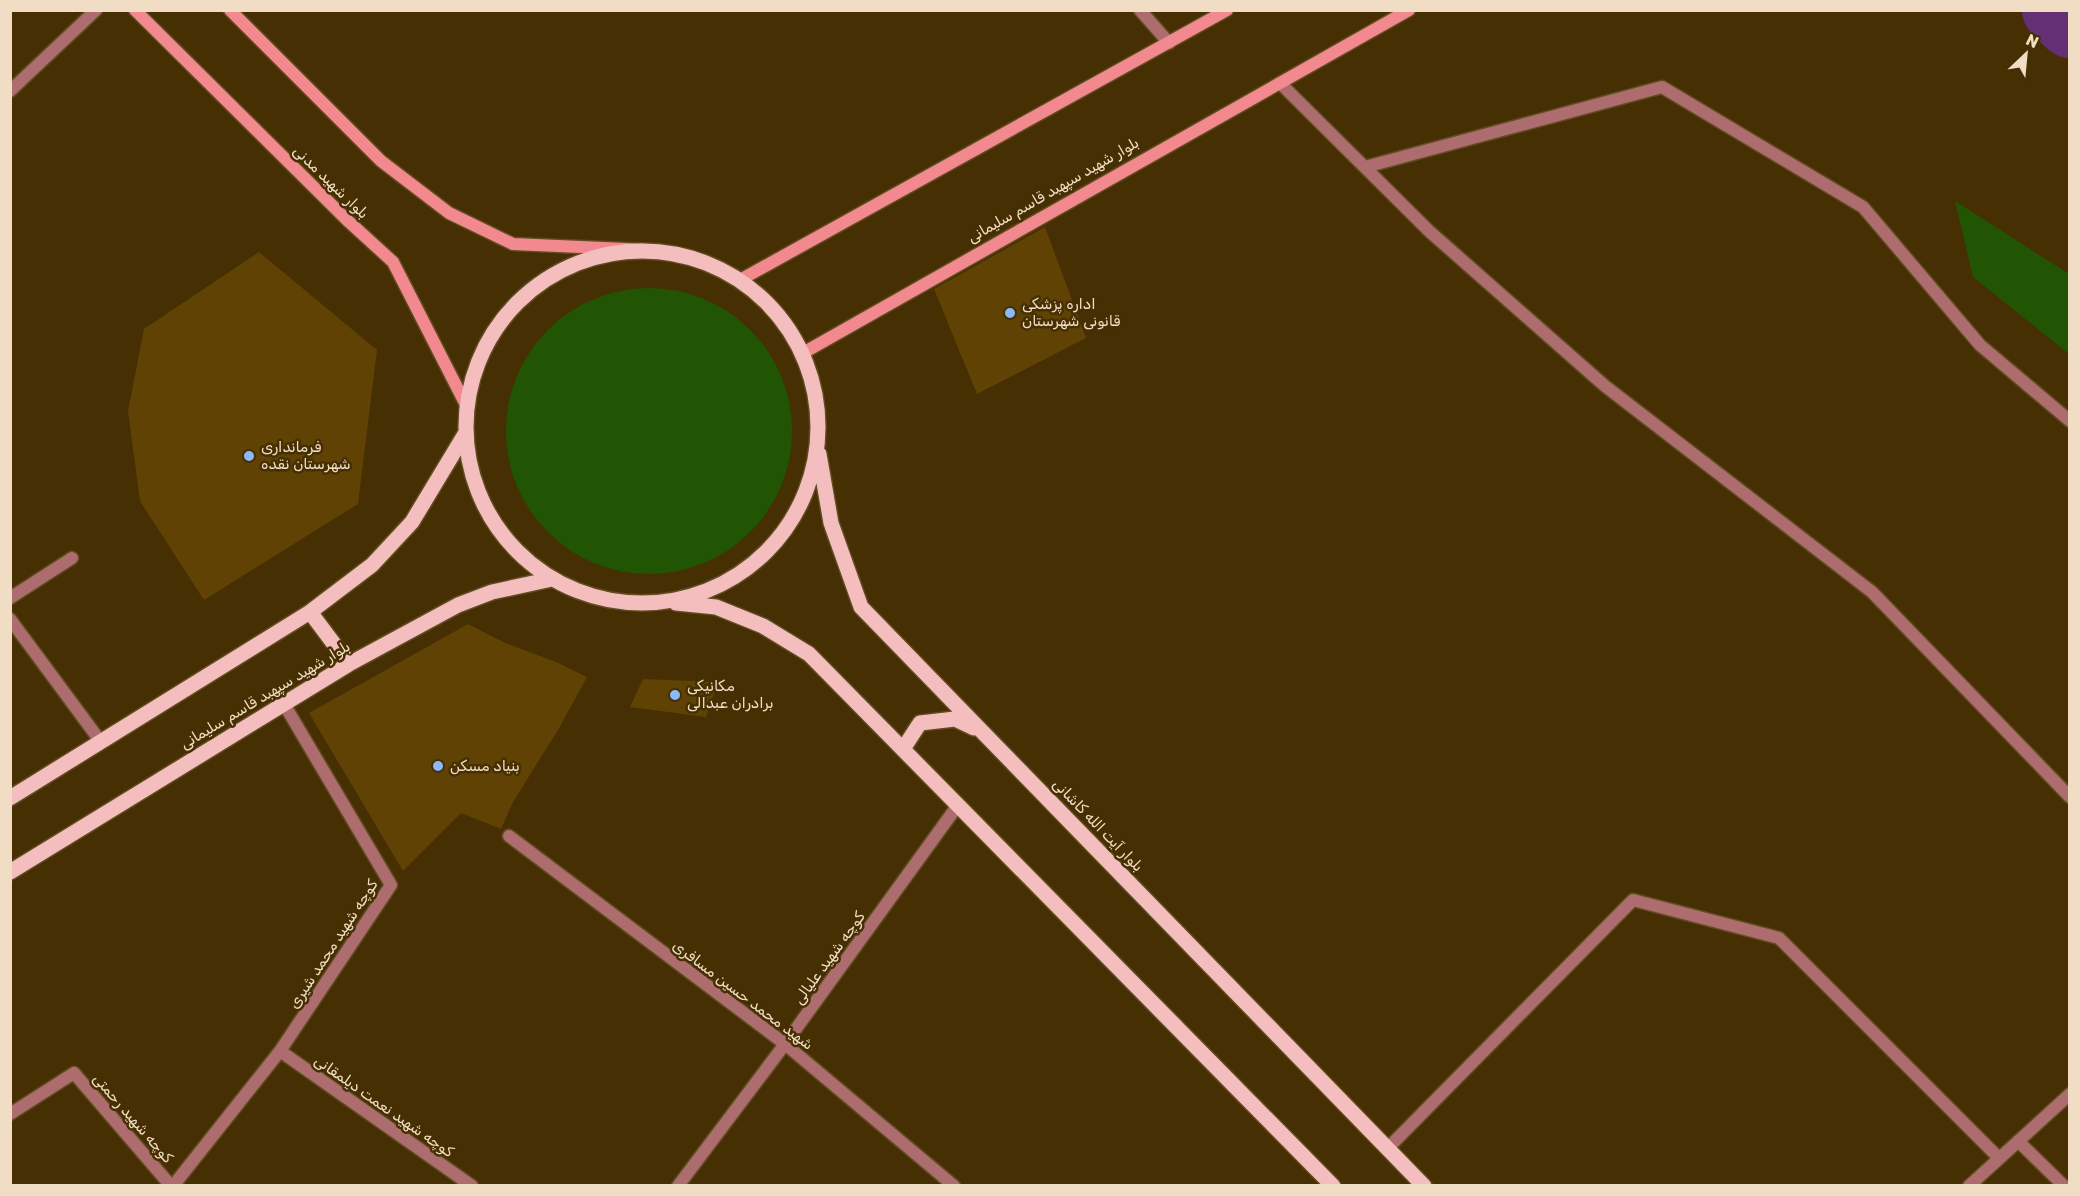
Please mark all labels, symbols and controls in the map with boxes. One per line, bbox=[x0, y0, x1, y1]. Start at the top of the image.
north arrow bbox=[1996, 24, 2056, 84]
text: N bbox=[2023, 30, 2042, 52]
street label: بلوار شهید سپهبد قاسم سلیمانی bbox=[964, 133, 1142, 247]
street label: بلوار شهید مدنی bbox=[290, 142, 372, 222]
place label: اداره پزشکی قانونی شهرستان bbox=[1022, 295, 1120, 330]
marker: اداره پزشکی قانونی شهرستان bbox=[1003, 306, 1017, 320]
place label: فرمانداری شهرستان نقده bbox=[261, 438, 351, 473]
marker: فرمانداری شهرستان نقده bbox=[242, 449, 256, 463]
street label: بلوار شهید سپهبد قاسم سلیمانی bbox=[177, 637, 354, 754]
place label: مکانیکی برادران عبدالی bbox=[687, 677, 774, 712]
marker: مکانیکی برادران عبدالی bbox=[668, 688, 682, 702]
place label: بنیاد مسکن bbox=[450, 757, 520, 775]
marker: بنیاد مسکن bbox=[431, 759, 445, 773]
street label: بلوار آیت الله کاشانی bbox=[1049, 775, 1147, 875]
street label: کوچه شهید محمد شیری bbox=[285, 876, 382, 1012]
street label: کوچه شهید علیالی bbox=[789, 908, 869, 1008]
street label: شهید محمد حسین مسافری bbox=[669, 936, 817, 1054]
street label: کوچه شهید نعمت دیلمقانی bbox=[311, 1051, 457, 1161]
street label: کوچه شهید رحمتی bbox=[89, 1070, 177, 1167]

